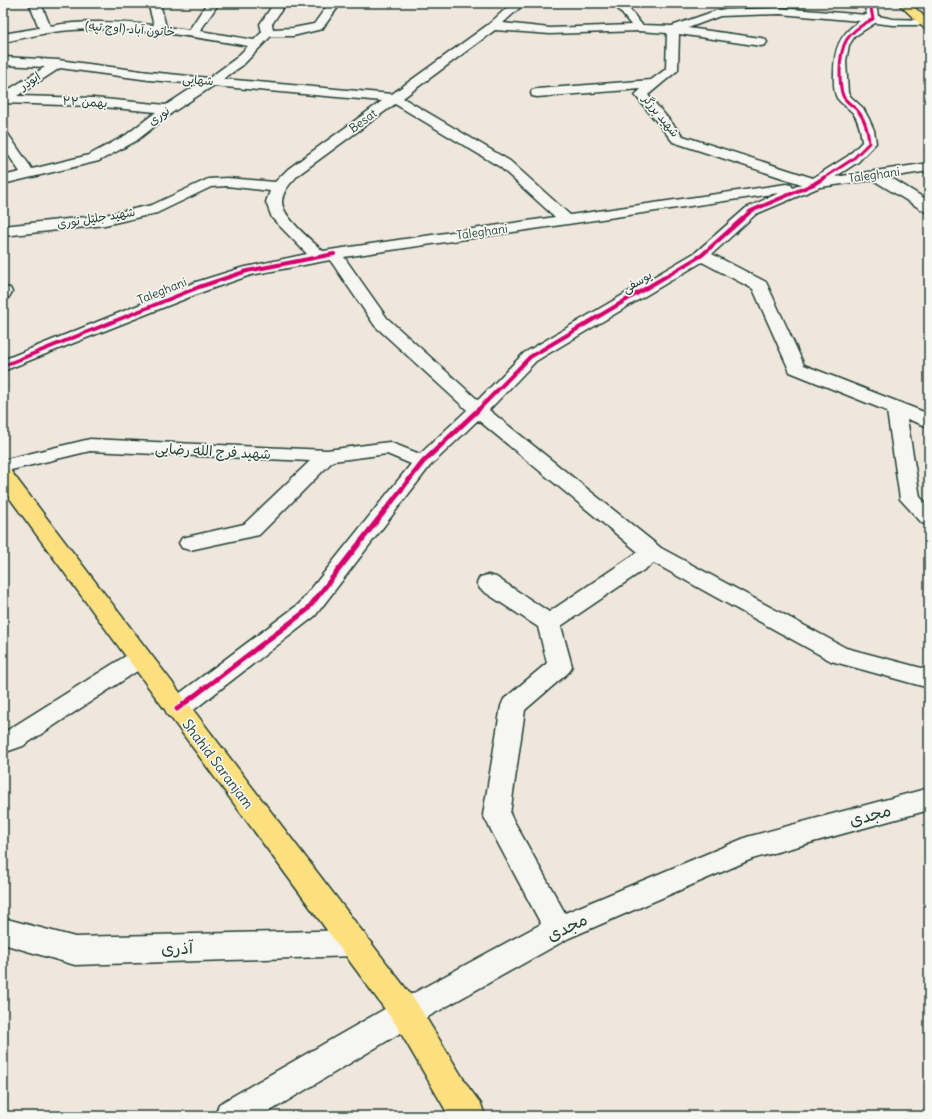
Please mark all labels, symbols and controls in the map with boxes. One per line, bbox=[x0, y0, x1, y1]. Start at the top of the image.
street label: خاتون آباد (اوچ تپه) bbox=[84, 18, 175, 41]
street label: ابوذر bbox=[15, 68, 44, 94]
street label: شهابی bbox=[182, 71, 214, 89]
street label: شهید برزگر bbox=[638, 91, 683, 141]
street label: ۲۲ بهمن bbox=[62, 93, 108, 111]
street label: نوری bbox=[145, 103, 172, 128]
street label: Besat bbox=[346, 106, 380, 136]
street label: Taleghani bbox=[847, 163, 901, 186]
street label: شهید جلیل نوری bbox=[56, 204, 136, 232]
street label: Taleghani bbox=[455, 220, 509, 243]
street label: یوسفی bbox=[619, 267, 655, 297]
street label: Taleghani bbox=[135, 274, 189, 307]
street label: شهید فرج الله رضایی bbox=[155, 439, 271, 464]
street label: Shahid Saranjam bbox=[178, 716, 258, 812]
street label: مجدی bbox=[847, 799, 893, 831]
street label: مجدی bbox=[543, 908, 591, 946]
street label: آذری bbox=[161, 936, 194, 960]

